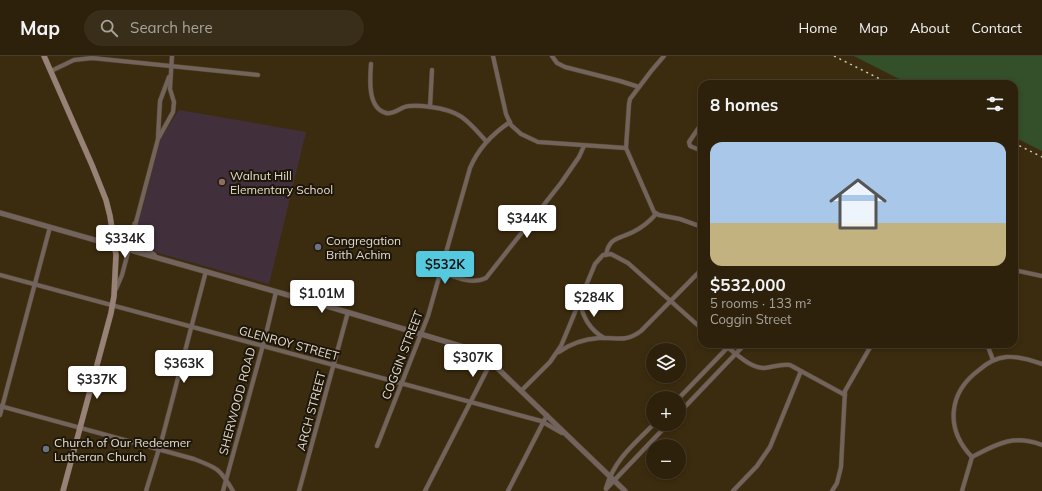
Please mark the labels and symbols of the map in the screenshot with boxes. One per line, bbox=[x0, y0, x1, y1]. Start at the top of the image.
place label: Walnut Hill Elementary School bbox=[230, 168, 333, 197]
marker: Walnut Hill Elementary School bbox=[217, 177, 227, 187]
pin: $344K bbox=[499, 205, 555, 239]
pin: $334K bbox=[97, 225, 153, 259]
place label: Congregation Brith Achim bbox=[326, 233, 401, 262]
marker: Congregation Brith Achim bbox=[313, 242, 323, 252]
pin: $532K bbox=[417, 251, 473, 285]
pin: $1.01M bbox=[289, 280, 355, 314]
pin: $284K bbox=[566, 284, 622, 318]
street label: COGGIN STREET bbox=[378, 308, 426, 402]
street label: GLENROY STREET bbox=[237, 322, 341, 364]
pin: $307K bbox=[445, 344, 501, 378]
street label: SHERWOOD ROAD bbox=[215, 346, 259, 456]
pin: $363K bbox=[156, 350, 212, 384]
pin: $337K bbox=[69, 366, 125, 400]
street label: ARCH STREET bbox=[293, 369, 329, 452]
place label: Church of Our Redeemer Lutheran Church bbox=[54, 435, 191, 464]
marker: Church of Our Redeemer Lutheran Church bbox=[41, 444, 51, 454]

